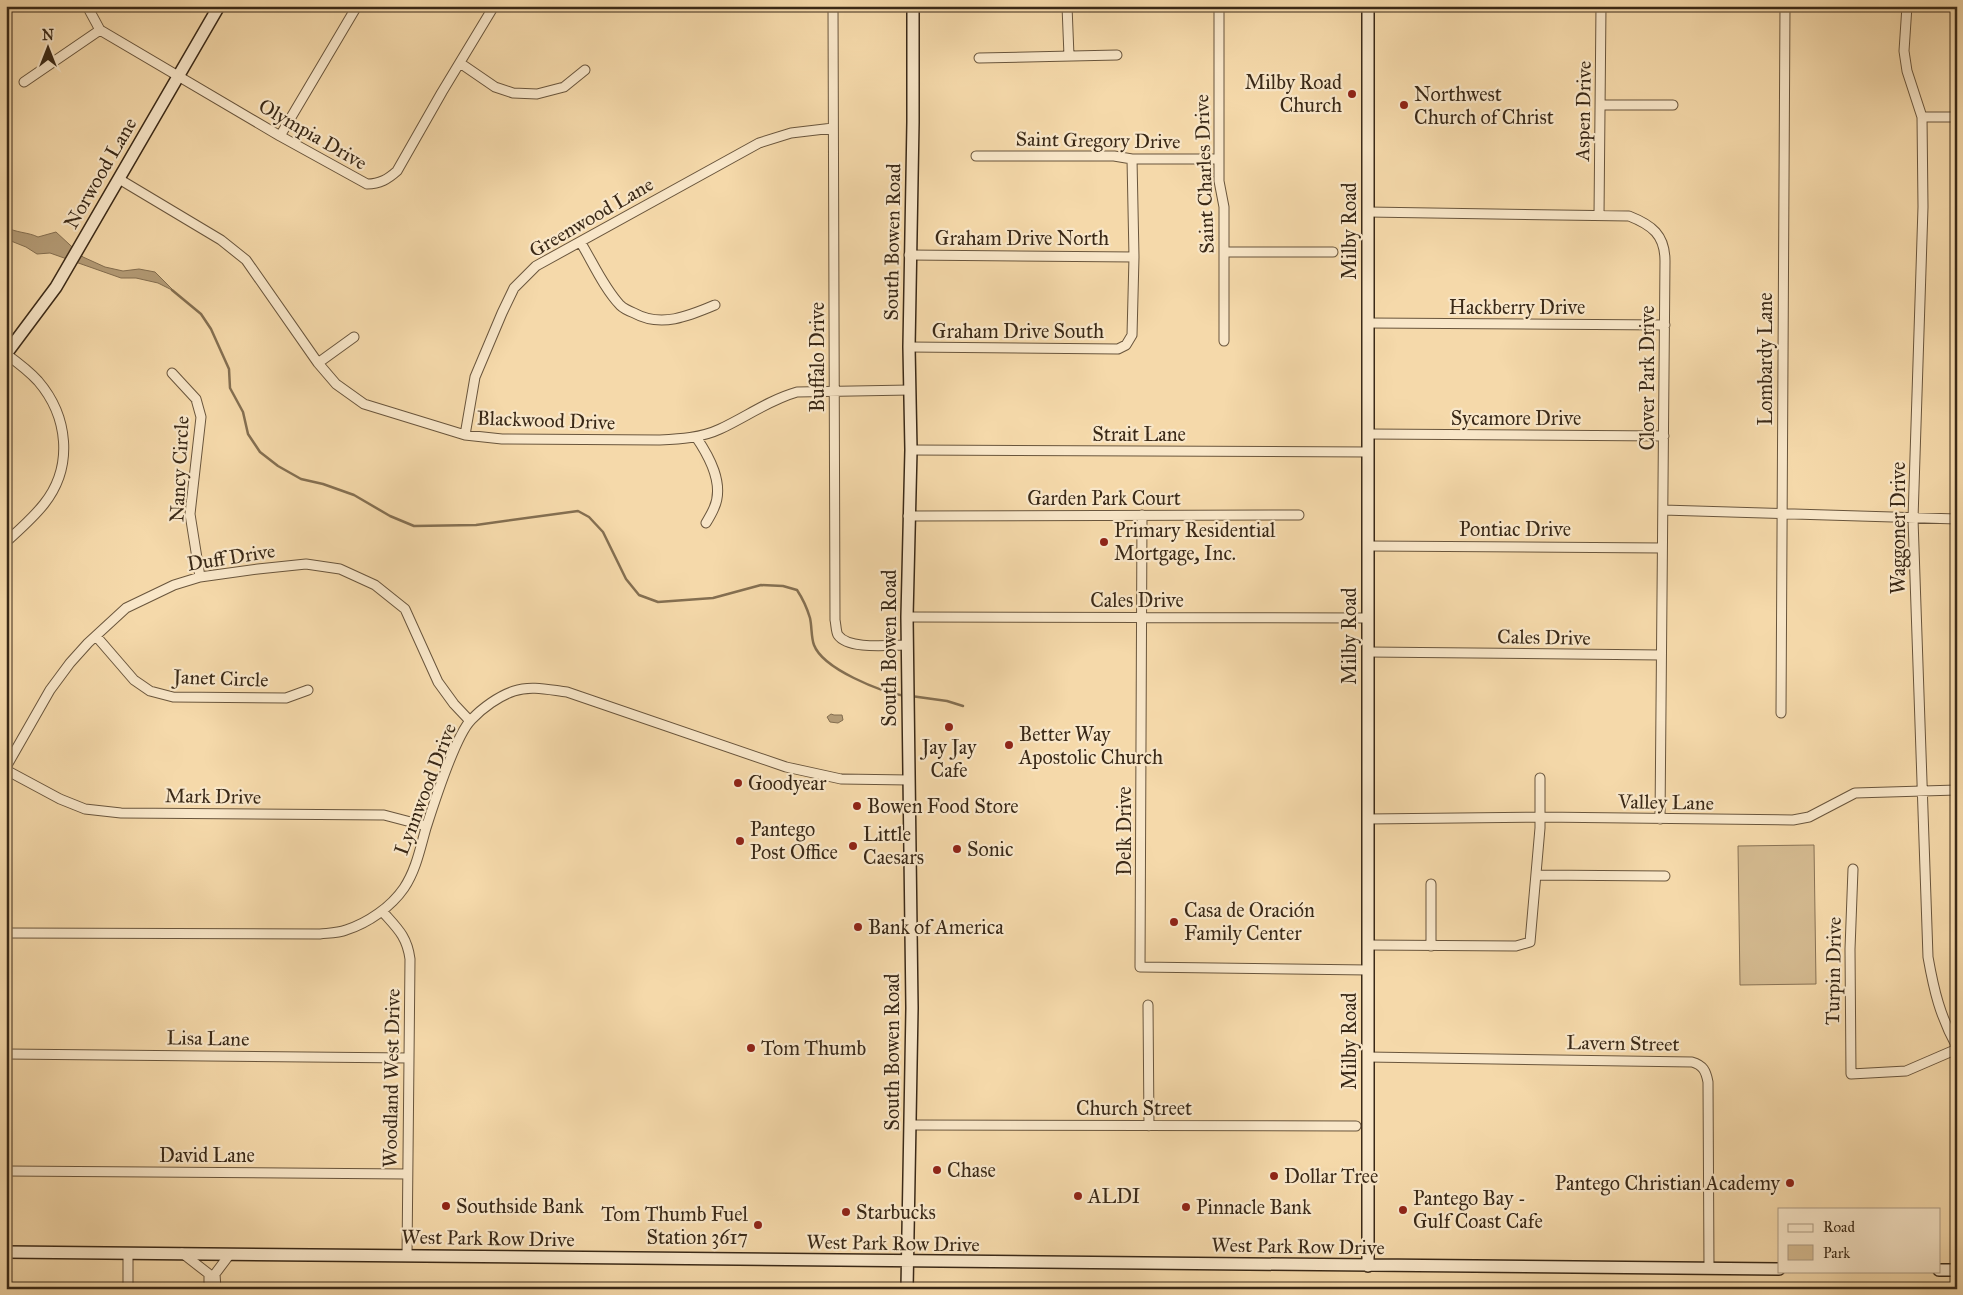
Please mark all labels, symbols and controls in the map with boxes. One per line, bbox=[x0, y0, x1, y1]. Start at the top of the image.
north arrow bbox=[22, 22, 72, 72]
text: N bbox=[42, 27, 54, 44]
street label: Aspen Drive bbox=[1570, 61, 1596, 162]
place label: Milby Road Church bbox=[1245, 70, 1342, 117]
place label: Northwest Church of Christ bbox=[1414, 82, 1554, 129]
marker: Milby Road Church bbox=[1346, 88, 1358, 100]
street label: Olympia Drive bbox=[255, 93, 371, 175]
street label: Saint Charles Drive bbox=[1189, 94, 1219, 254]
marker: Northwest Church of Christ bbox=[1398, 99, 1410, 111]
street label: Norwood Lane bbox=[58, 113, 142, 233]
street label: Saint Gregory Drive bbox=[1015, 127, 1181, 154]
street label: South Bowen Road bbox=[879, 163, 905, 321]
street label: Greenwood Lane bbox=[525, 172, 657, 262]
street label: Milby Road bbox=[1337, 182, 1361, 280]
street label: Graham Drive North bbox=[935, 226, 1109, 250]
street label: Lombardy Lane bbox=[1753, 292, 1777, 426]
street label: Hackberry Drive bbox=[1449, 295, 1585, 319]
street label: Buffalo Drive bbox=[805, 302, 829, 412]
street label: Clover Park Drive bbox=[1635, 305, 1659, 451]
street label: Graham Drive South bbox=[932, 319, 1104, 343]
street label: Blackwood Drive bbox=[476, 406, 616, 434]
street label: Sycamore Drive bbox=[1451, 406, 1581, 430]
street label: Nancy Circle bbox=[164, 415, 194, 523]
street label: Strait Lane bbox=[1092, 422, 1186, 446]
street label: Waggoner Drive bbox=[1886, 462, 1911, 594]
street label: Garden Park Court bbox=[1027, 486, 1181, 510]
street label: Pontiac Drive bbox=[1459, 517, 1571, 541]
place label: Primary Residential Mortgage, Inc. bbox=[1114, 518, 1276, 566]
marker: Primary Residential Mortgage, Inc. bbox=[1098, 536, 1110, 548]
street label: Duff Drive bbox=[185, 538, 277, 576]
street label: South Bowen Road bbox=[877, 569, 901, 727]
street label: Milby Road bbox=[1337, 587, 1361, 685]
street label: Cales Drive bbox=[1090, 588, 1184, 612]
street label: Cales Drive bbox=[1497, 624, 1591, 650]
street label: Janet Circle bbox=[171, 664, 269, 693]
street label: Lynnwood Drive bbox=[389, 720, 461, 858]
marker: Jay Jay Cafe bbox=[943, 721, 955, 733]
place label: Better Way Apostolic Church bbox=[1018, 722, 1163, 769]
place label: Jay Jay Cafe bbox=[920, 735, 977, 782]
marker: Better Way Apostolic Church bbox=[1003, 739, 1015, 751]
place label: Goodyear bbox=[748, 771, 827, 795]
marker: Goodyear bbox=[732, 777, 744, 789]
street label: Mark Drive bbox=[165, 783, 261, 809]
street label: Delk Drive bbox=[1112, 786, 1136, 876]
street label: Valley Lane bbox=[1617, 789, 1714, 815]
place label: Bowen Food Store bbox=[867, 794, 1019, 818]
marker: Bowen Food Store bbox=[851, 800, 863, 812]
place label: Pantego Post Office bbox=[750, 817, 838, 864]
place label: Little Caesars bbox=[863, 822, 924, 869]
marker: Pantego Post Office bbox=[734, 835, 746, 847]
place label: Sonic bbox=[967, 837, 1013, 861]
marker: Little Caesars bbox=[847, 840, 859, 852]
marker: Sonic bbox=[951, 843, 963, 855]
place label: Casa de Oración Family Center bbox=[1184, 898, 1315, 945]
place label: Bank of America bbox=[868, 915, 1004, 939]
marker: Casa de Oración Family Center bbox=[1168, 916, 1180, 928]
street label: Turpin Drive bbox=[1820, 917, 1846, 1025]
marker: Bank of America bbox=[852, 921, 864, 933]
street label: South Bowen Road bbox=[880, 973, 904, 1131]
street label: Woodland West Drive bbox=[377, 988, 405, 1168]
street label: Milby Road bbox=[1337, 992, 1361, 1090]
street label: Lisa Lane bbox=[166, 1025, 250, 1051]
street label: Lavern Street bbox=[1566, 1030, 1680, 1056]
place label: Tom Thumb bbox=[761, 1036, 866, 1060]
marker: Tom Thumb bbox=[745, 1042, 757, 1054]
street label: Church Street bbox=[1076, 1096, 1192, 1120]
street label: David Lane bbox=[159, 1143, 255, 1167]
place label: Chase bbox=[947, 1158, 996, 1182]
marker: Chase bbox=[931, 1164, 943, 1176]
place label: Dollar Tree bbox=[1284, 1164, 1378, 1188]
marker: Dollar Tree bbox=[1268, 1170, 1280, 1182]
place label: Pantego Christian Academy bbox=[1555, 1171, 1781, 1196]
marker: Pantego Christian Academy bbox=[1784, 1177, 1796, 1189]
place label: ALDI bbox=[1087, 1184, 1140, 1208]
place label: Pantego Bay - Gulf Coast Cafe bbox=[1413, 1186, 1543, 1233]
marker: ALDI bbox=[1072, 1190, 1084, 1202]
place label: Southside Bank bbox=[456, 1194, 584, 1218]
place label: Pinnacle Bank bbox=[1196, 1195, 1312, 1219]
marker: Southside Bank bbox=[440, 1200, 452, 1212]
place label: Starbucks bbox=[856, 1200, 936, 1224]
marker: Pinnacle Bank bbox=[1180, 1201, 1192, 1213]
place label: Tom Thumb Fuel Station 3617 bbox=[601, 1202, 749, 1249]
marker: Pantego Bay - Gulf Coast Cafe bbox=[1397, 1204, 1409, 1216]
marker: Starbucks bbox=[840, 1206, 852, 1218]
legend bbox=[1778, 1208, 1940, 1272]
text: Road bbox=[1823, 1218, 1855, 1236]
marker: Tom Thumb Fuel Station 3617 bbox=[752, 1219, 764, 1231]
street label: West Park Row Drive bbox=[401, 1224, 575, 1252]
street label: West Park Row Drive bbox=[806, 1229, 980, 1257]
street label: West Park Row Drive bbox=[1211, 1232, 1385, 1260]
text: Park bbox=[1823, 1244, 1850, 1262]

